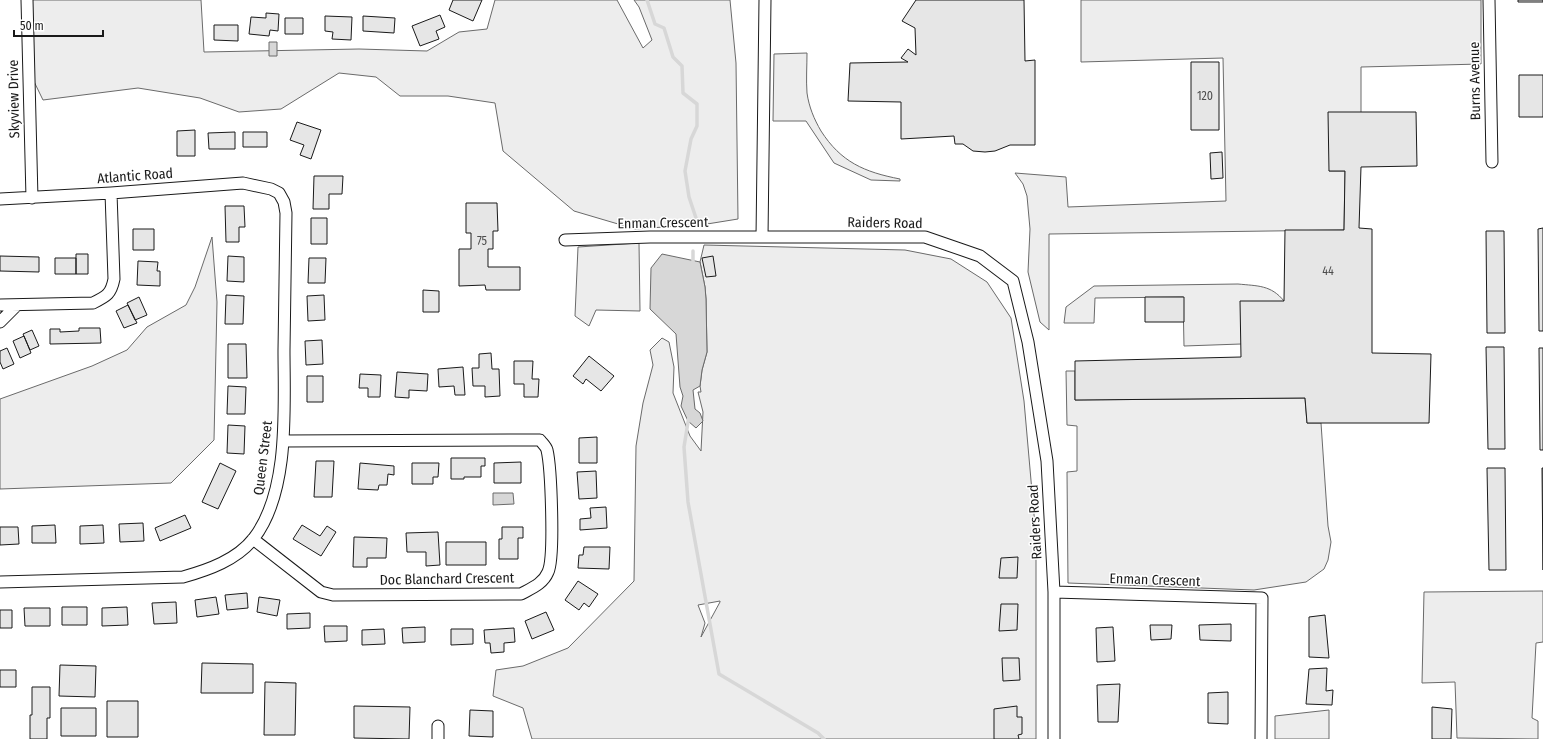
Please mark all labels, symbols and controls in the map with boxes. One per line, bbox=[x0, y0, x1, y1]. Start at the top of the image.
scale bar bbox=[14, 12, 103, 38]
text: 50 m bbox=[20, 19, 44, 33]
street label: Burns Avenue bbox=[1466, 41, 1484, 120]
street label: Skyview Drive bbox=[5, 60, 23, 138]
house number: 120 bbox=[1197, 89, 1213, 103]
street label: Atlantic Road bbox=[96, 165, 174, 187]
street label: Enman Crescent bbox=[617, 214, 709, 232]
street label: Raiders Road bbox=[847, 214, 923, 232]
house number: 75 bbox=[477, 234, 488, 248]
house number: 44 bbox=[1322, 264, 1334, 278]
street label: Queen Street bbox=[250, 419, 276, 496]
street label: Raiders Road bbox=[1025, 484, 1045, 560]
street label: Doc Blanchard Crescent bbox=[380, 569, 515, 589]
street label: Enman Crescent bbox=[1109, 570, 1201, 590]

